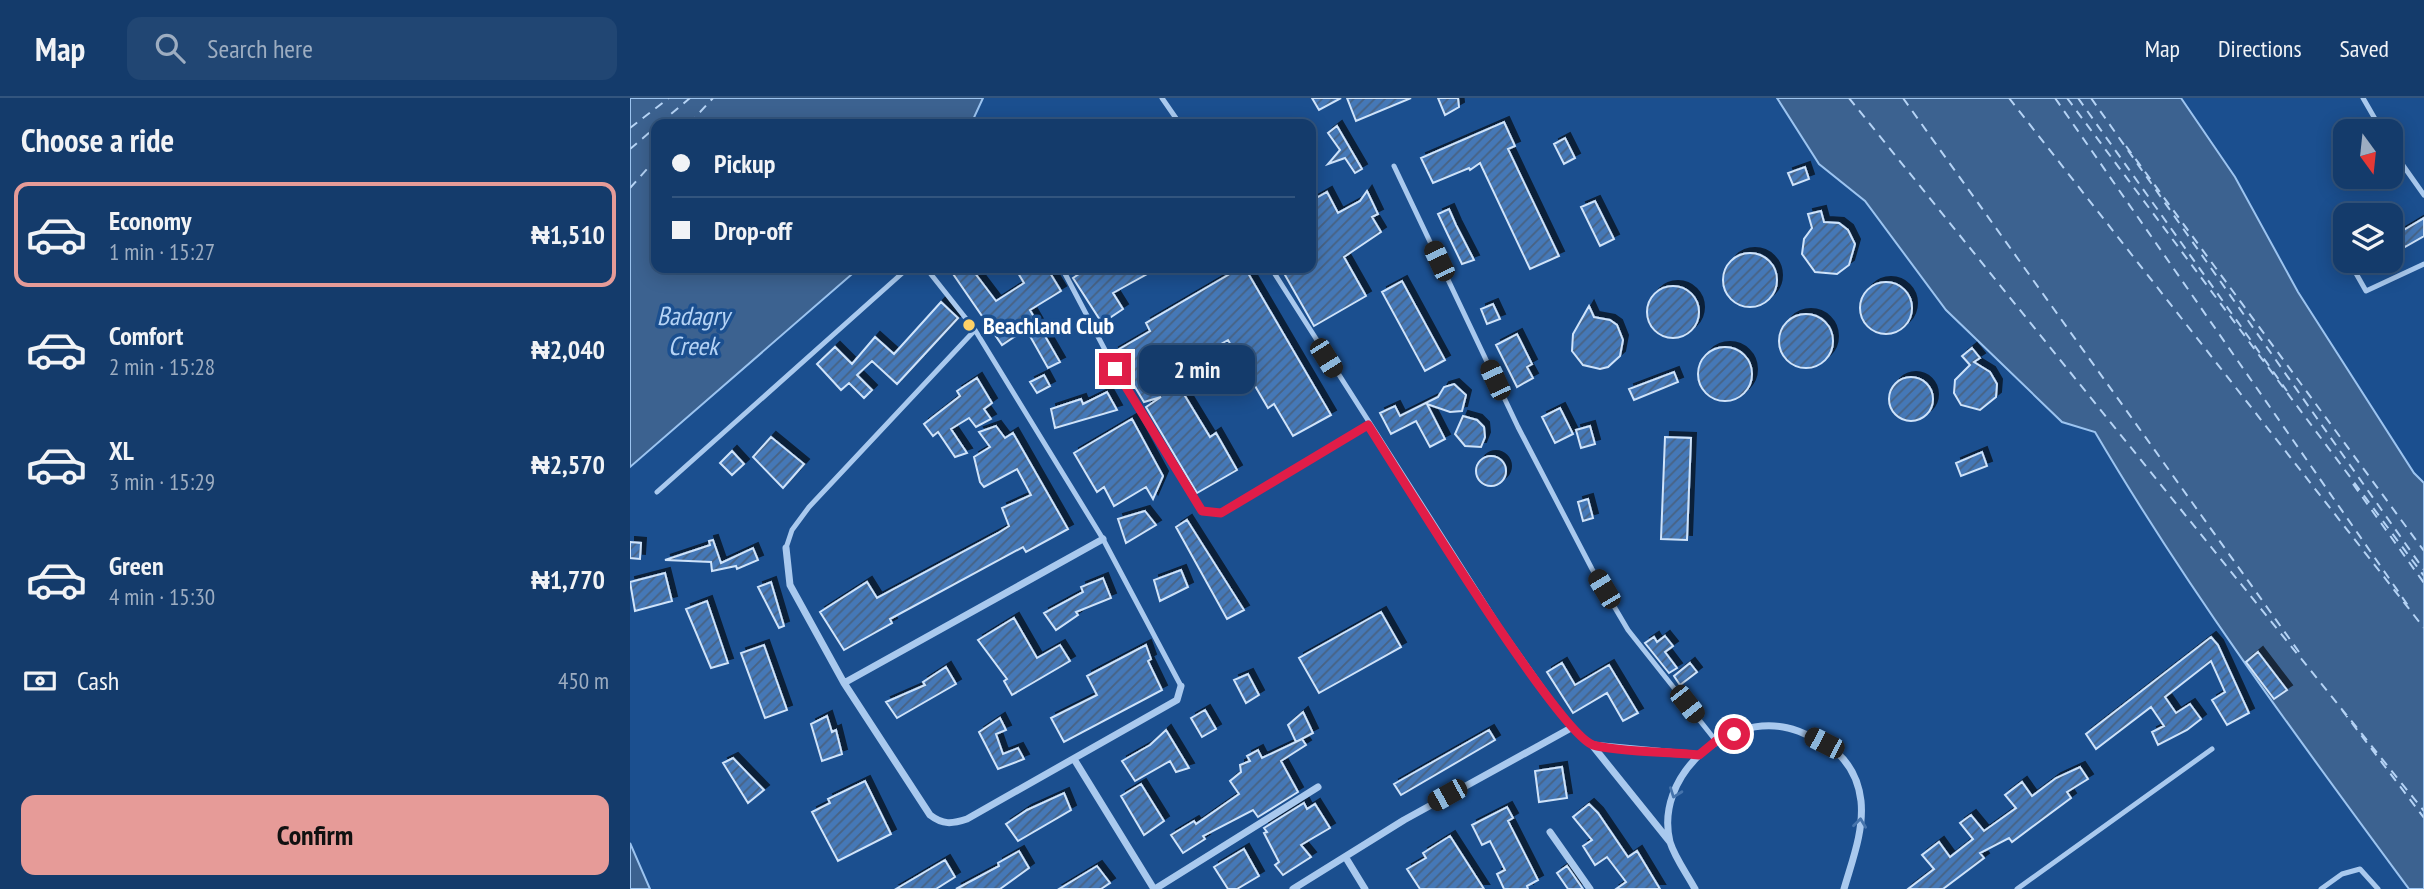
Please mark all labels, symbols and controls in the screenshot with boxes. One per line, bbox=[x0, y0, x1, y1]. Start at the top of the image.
search box bbox=[127, 17, 617, 80]
text: Map bbox=[35, 27, 85, 70]
icon: search bbox=[151, 29, 189, 67]
text: Search here bbox=[207, 32, 313, 65]
text: Map bbox=[2145, 33, 2180, 64]
text: Directions bbox=[2218, 33, 2302, 64]
text: Saved bbox=[2340, 33, 2389, 64]
text: Choose a ride bbox=[21, 119, 174, 161]
north arrow bbox=[2333, 119, 2403, 189]
map controls bbox=[2333, 119, 2403, 273]
text: Pickup bbox=[714, 147, 775, 180]
icon: car bbox=[25, 203, 88, 266]
button: layers bbox=[2333, 203, 2403, 273]
text: Economy bbox=[109, 204, 191, 237]
text: Drop-off bbox=[714, 214, 792, 247]
text: ₦1,510 bbox=[531, 218, 605, 251]
text: 1 min · 15:27 bbox=[109, 237, 215, 266]
car bbox=[1421, 238, 1458, 284]
water label: Badagry Creek bbox=[657, 299, 732, 362]
place label: Beachland Club bbox=[983, 310, 1114, 341]
marker: Beachland Club bbox=[961, 317, 977, 333]
icon: car bbox=[25, 318, 88, 381]
text: Comfort bbox=[109, 319, 183, 352]
text: ₦2,040 bbox=[531, 333, 605, 366]
car bbox=[1306, 335, 1347, 381]
callout: 2 min bbox=[1140, 344, 1255, 394]
text: 2 min · 15:28 bbox=[109, 352, 215, 381]
route end bbox=[1099, 353, 1131, 385]
text: 2 min bbox=[1174, 355, 1220, 384]
car bbox=[1477, 357, 1514, 403]
icon: car bbox=[25, 433, 88, 496]
text: XL bbox=[109, 434, 134, 467]
text: ₦2,570 bbox=[531, 448, 605, 481]
text: 3 min · 15:29 bbox=[109, 467, 215, 496]
icon: car bbox=[25, 548, 88, 611]
text: Green bbox=[109, 549, 164, 582]
text: ₦1,770 bbox=[531, 563, 605, 596]
car bbox=[1585, 566, 1624, 612]
text: 4 min · 15:30 bbox=[109, 582, 215, 611]
icon: cash bbox=[21, 662, 59, 700]
text: Cash bbox=[77, 664, 119, 697]
text: 450 m bbox=[558, 666, 609, 695]
car bbox=[1666, 681, 1709, 727]
route start bbox=[1718, 718, 1750, 750]
car bbox=[1801, 724, 1848, 762]
car bbox=[1424, 776, 1471, 814]
one-way arrow bbox=[1669, 787, 1683, 799]
button: Confirm bbox=[21, 795, 609, 875]
one-way arrow bbox=[1853, 817, 1868, 829]

